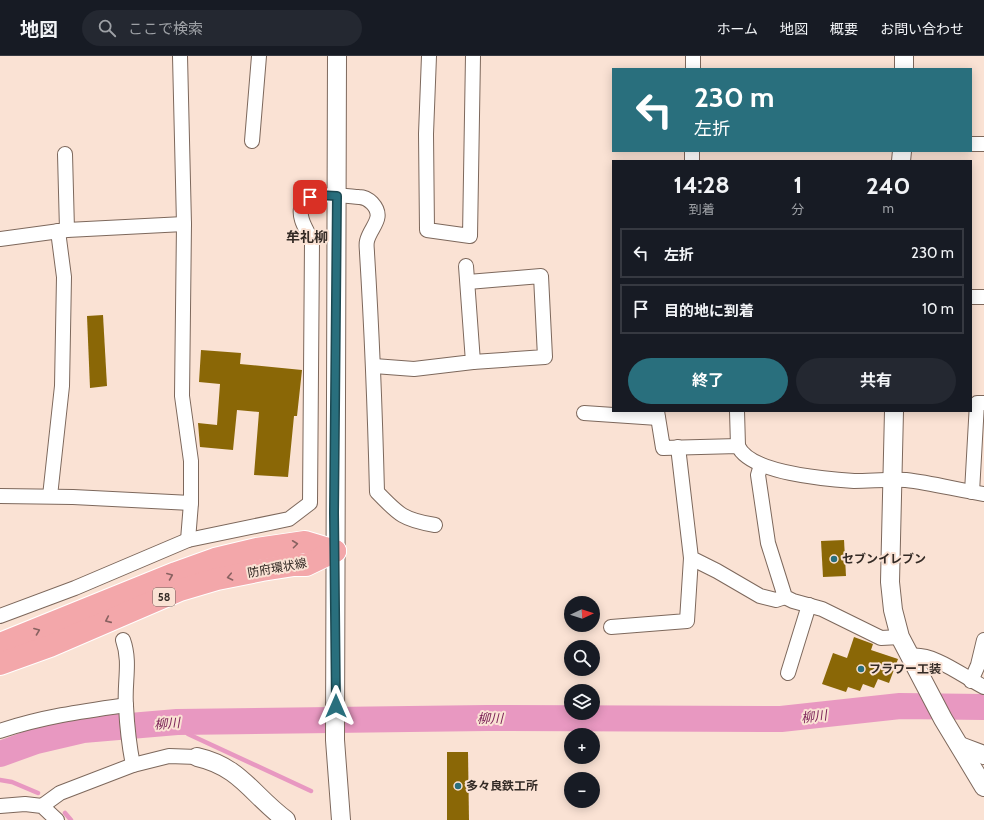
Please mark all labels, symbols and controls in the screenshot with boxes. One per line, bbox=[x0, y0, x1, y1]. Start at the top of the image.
search box bbox=[82, 10, 362, 46]
icon: search bbox=[96, 17, 118, 39]
text: 地図 bbox=[20, 18, 58, 41]
text: ここで検索 bbox=[128, 20, 203, 38]
text: ホーム bbox=[716, 20, 758, 38]
text: 地図 bbox=[780, 20, 808, 38]
text: 概要 bbox=[830, 20, 858, 38]
text: お問い合わせ bbox=[880, 20, 964, 38]
text: 230 m bbox=[694, 80, 774, 114]
icon: left bbox=[628, 84, 680, 136]
text: 左折 bbox=[694, 118, 730, 140]
text: 14:28 bbox=[674, 170, 730, 199]
text: 1 bbox=[793, 170, 802, 199]
text: 240 bbox=[866, 171, 910, 200]
pin bbox=[293, 180, 327, 214]
icon: arrive bbox=[299, 186, 321, 208]
text: m bbox=[882, 200, 894, 216]
text: 到着 bbox=[689, 201, 715, 217]
text: 分 bbox=[791, 201, 804, 217]
district label: 牟礼柳 bbox=[286, 228, 328, 246]
icon: left bbox=[630, 242, 652, 264]
text: 230 m bbox=[911, 244, 954, 262]
text: 左折 bbox=[664, 246, 694, 264]
icon: arrive bbox=[630, 298, 652, 320]
text: 10 m bbox=[922, 300, 954, 318]
text: 目的地に到着 bbox=[664, 302, 754, 320]
button: 終了 bbox=[628, 358, 788, 404]
button: 共有 bbox=[796, 358, 956, 404]
one-way arrow bbox=[292, 539, 298, 548]
place label: セブンイレブン bbox=[842, 551, 926, 566]
marker: セブンイレブン bbox=[829, 554, 839, 564]
street label: 防府環状線 bbox=[246, 555, 308, 580]
one-way arrow bbox=[166, 572, 173, 580]
one-way arrow bbox=[227, 572, 233, 580]
road number: 58 bbox=[153, 588, 175, 606]
north arrow bbox=[564, 596, 600, 632]
map controls bbox=[564, 596, 600, 808]
one-way arrow bbox=[104, 615, 112, 623]
one-way arrow bbox=[33, 627, 40, 635]
button: search bbox=[564, 640, 600, 676]
place label: フラワー工装 bbox=[869, 661, 941, 676]
marker: フラワー工装 bbox=[856, 664, 866, 674]
button: layers bbox=[564, 684, 600, 720]
position arrow bbox=[315, 685, 357, 727]
water label: 柳川 bbox=[800, 706, 830, 726]
water label: 柳川 bbox=[477, 710, 505, 726]
water label: 柳川 bbox=[153, 714, 183, 732]
button: + bbox=[564, 728, 600, 764]
button: − bbox=[564, 772, 600, 808]
place label: 多々良鉄工所 bbox=[466, 778, 538, 793]
marker: 多々良鉄工所 bbox=[453, 781, 463, 791]

